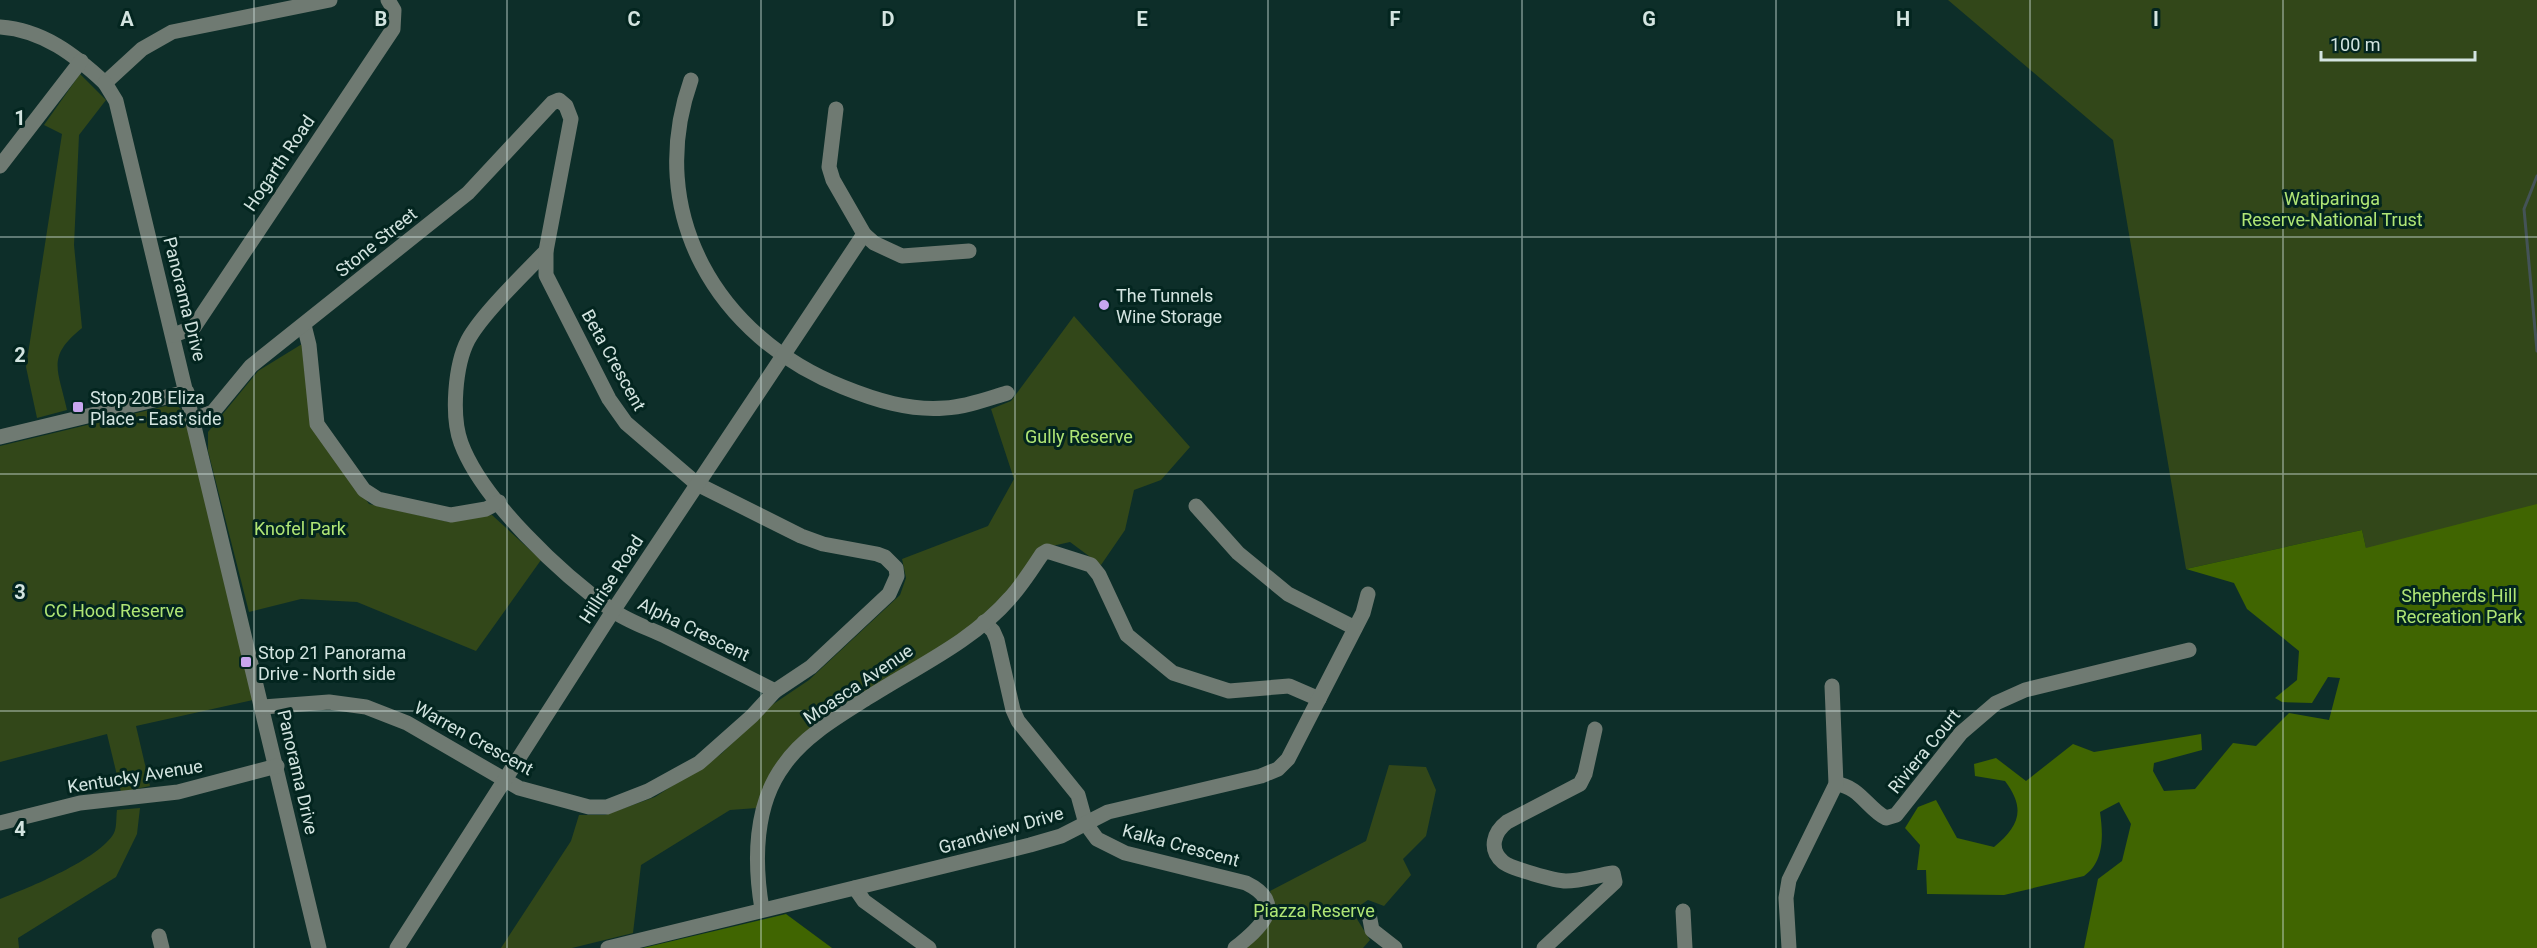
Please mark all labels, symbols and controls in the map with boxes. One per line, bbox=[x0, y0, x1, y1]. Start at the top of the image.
text: A bbox=[120, 7, 134, 31]
text: B bbox=[375, 7, 387, 31]
text: C bbox=[627, 7, 641, 31]
text: D bbox=[882, 7, 895, 31]
text: E bbox=[1136, 7, 1148, 31]
text: F bbox=[1390, 7, 1401, 31]
text: G bbox=[1642, 7, 1656, 31]
text: H bbox=[1896, 7, 1910, 31]
text: I bbox=[2153, 7, 2159, 31]
scale bar bbox=[2321, 24, 2476, 62]
text: 100 m bbox=[2330, 34, 2381, 55]
text: 1 bbox=[14, 106, 26, 130]
street label: Hogarth Road bbox=[239, 111, 319, 215]
park label: Watiparinga Reserve-National Trust bbox=[2241, 188, 2423, 230]
street label: Stone Street bbox=[331, 203, 421, 281]
street label: Panorama Drive bbox=[159, 235, 211, 363]
place label: The Tunnels Wine Storage bbox=[1116, 285, 1222, 327]
marker: The Tunnels Wine Storage bbox=[1097, 298, 1111, 312]
street label: Beta Crescent bbox=[578, 306, 650, 414]
text: 2 bbox=[14, 343, 26, 367]
place label: Stop 20B Eliza Place - East side bbox=[90, 387, 221, 429]
marker: Stop 20B Eliza Place - East side bbox=[71, 400, 85, 414]
park label: Gully Reserve bbox=[1025, 426, 1133, 447]
park label: Knofel Park bbox=[254, 518, 347, 539]
street label: Hillrise Road bbox=[575, 531, 647, 627]
text: 3 bbox=[14, 580, 26, 604]
park label: Shepherds Hill Recreation Park bbox=[2396, 585, 2523, 627]
street label: Alpha Crescent bbox=[635, 593, 753, 665]
park label: CC Hood Reserve bbox=[44, 600, 184, 621]
street label: Moasca Avenue bbox=[799, 640, 917, 728]
place label: Stop 21 Panorama Drive - North side bbox=[258, 642, 406, 684]
marker: Stop 21 Panorama Drive - North side bbox=[239, 655, 253, 669]
street label: Warren Crescent bbox=[411, 697, 537, 779]
street label: Riviera Court bbox=[1884, 705, 1964, 797]
street label: Panorama Drive bbox=[273, 708, 323, 836]
street label: Kentucky Avenue bbox=[66, 755, 204, 797]
street label: Grandview Drive bbox=[936, 802, 1066, 858]
text: 4 bbox=[14, 817, 26, 841]
street label: Kalka Crescent bbox=[1120, 819, 1242, 871]
park label: Piazza Reserve bbox=[1253, 900, 1375, 921]

